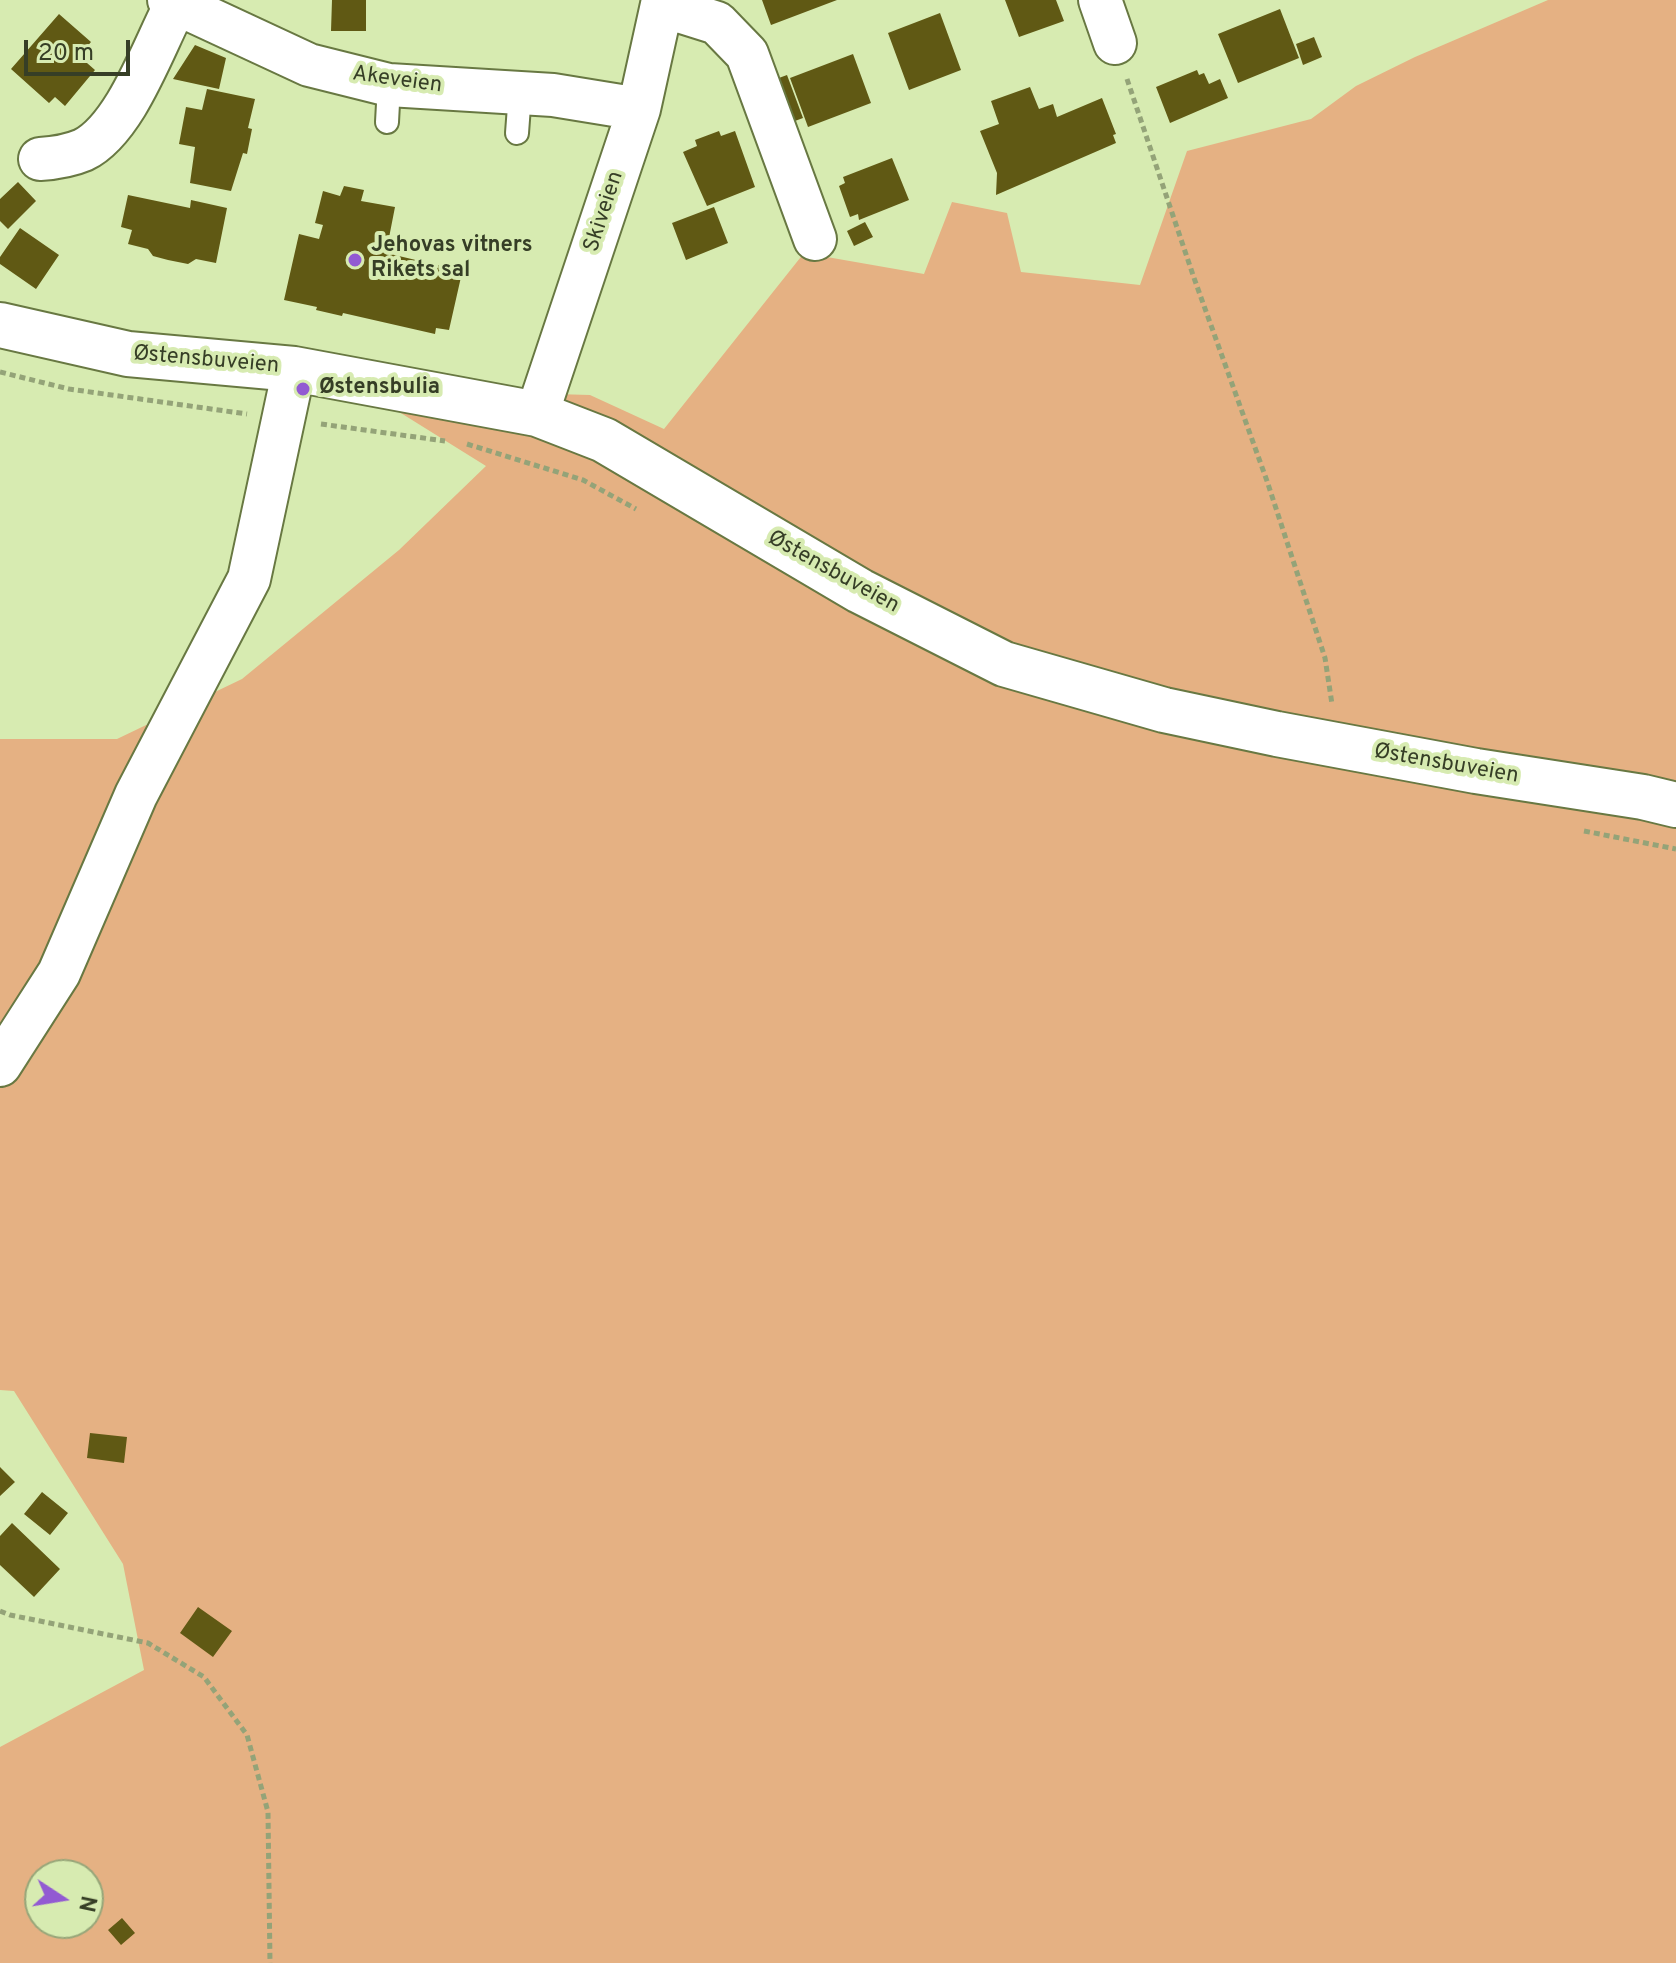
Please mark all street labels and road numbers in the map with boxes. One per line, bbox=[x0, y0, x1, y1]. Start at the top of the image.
street label: Akeveien bbox=[350, 62, 444, 100]
street label: Skiveien bbox=[580, 168, 630, 256]
street label: Østensbuveien bbox=[132, 341, 280, 381]
street label: Østensbuveien bbox=[763, 526, 903, 620]
street label: Østensbuveien bbox=[1372, 739, 1520, 791]

